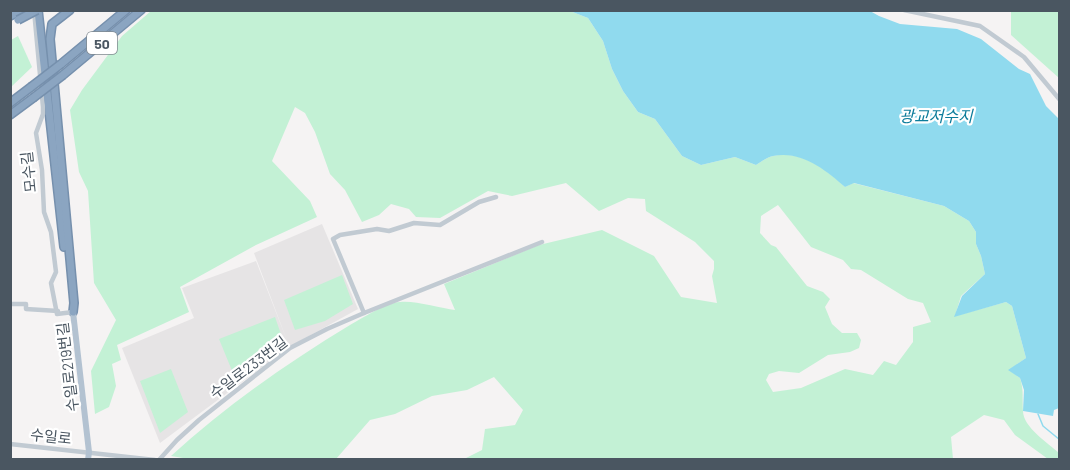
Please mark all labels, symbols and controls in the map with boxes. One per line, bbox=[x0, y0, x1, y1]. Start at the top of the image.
road number: 50 bbox=[87, 32, 117, 54]
water label: 광교저수지 bbox=[899, 106, 974, 125]
street label: 모수길 bbox=[17, 150, 39, 194]
street label: 수일로219번길 bbox=[53, 321, 81, 413]
street label: 수일로233번길 bbox=[206, 332, 290, 402]
street label: 수일로 bbox=[29, 425, 73, 447]

